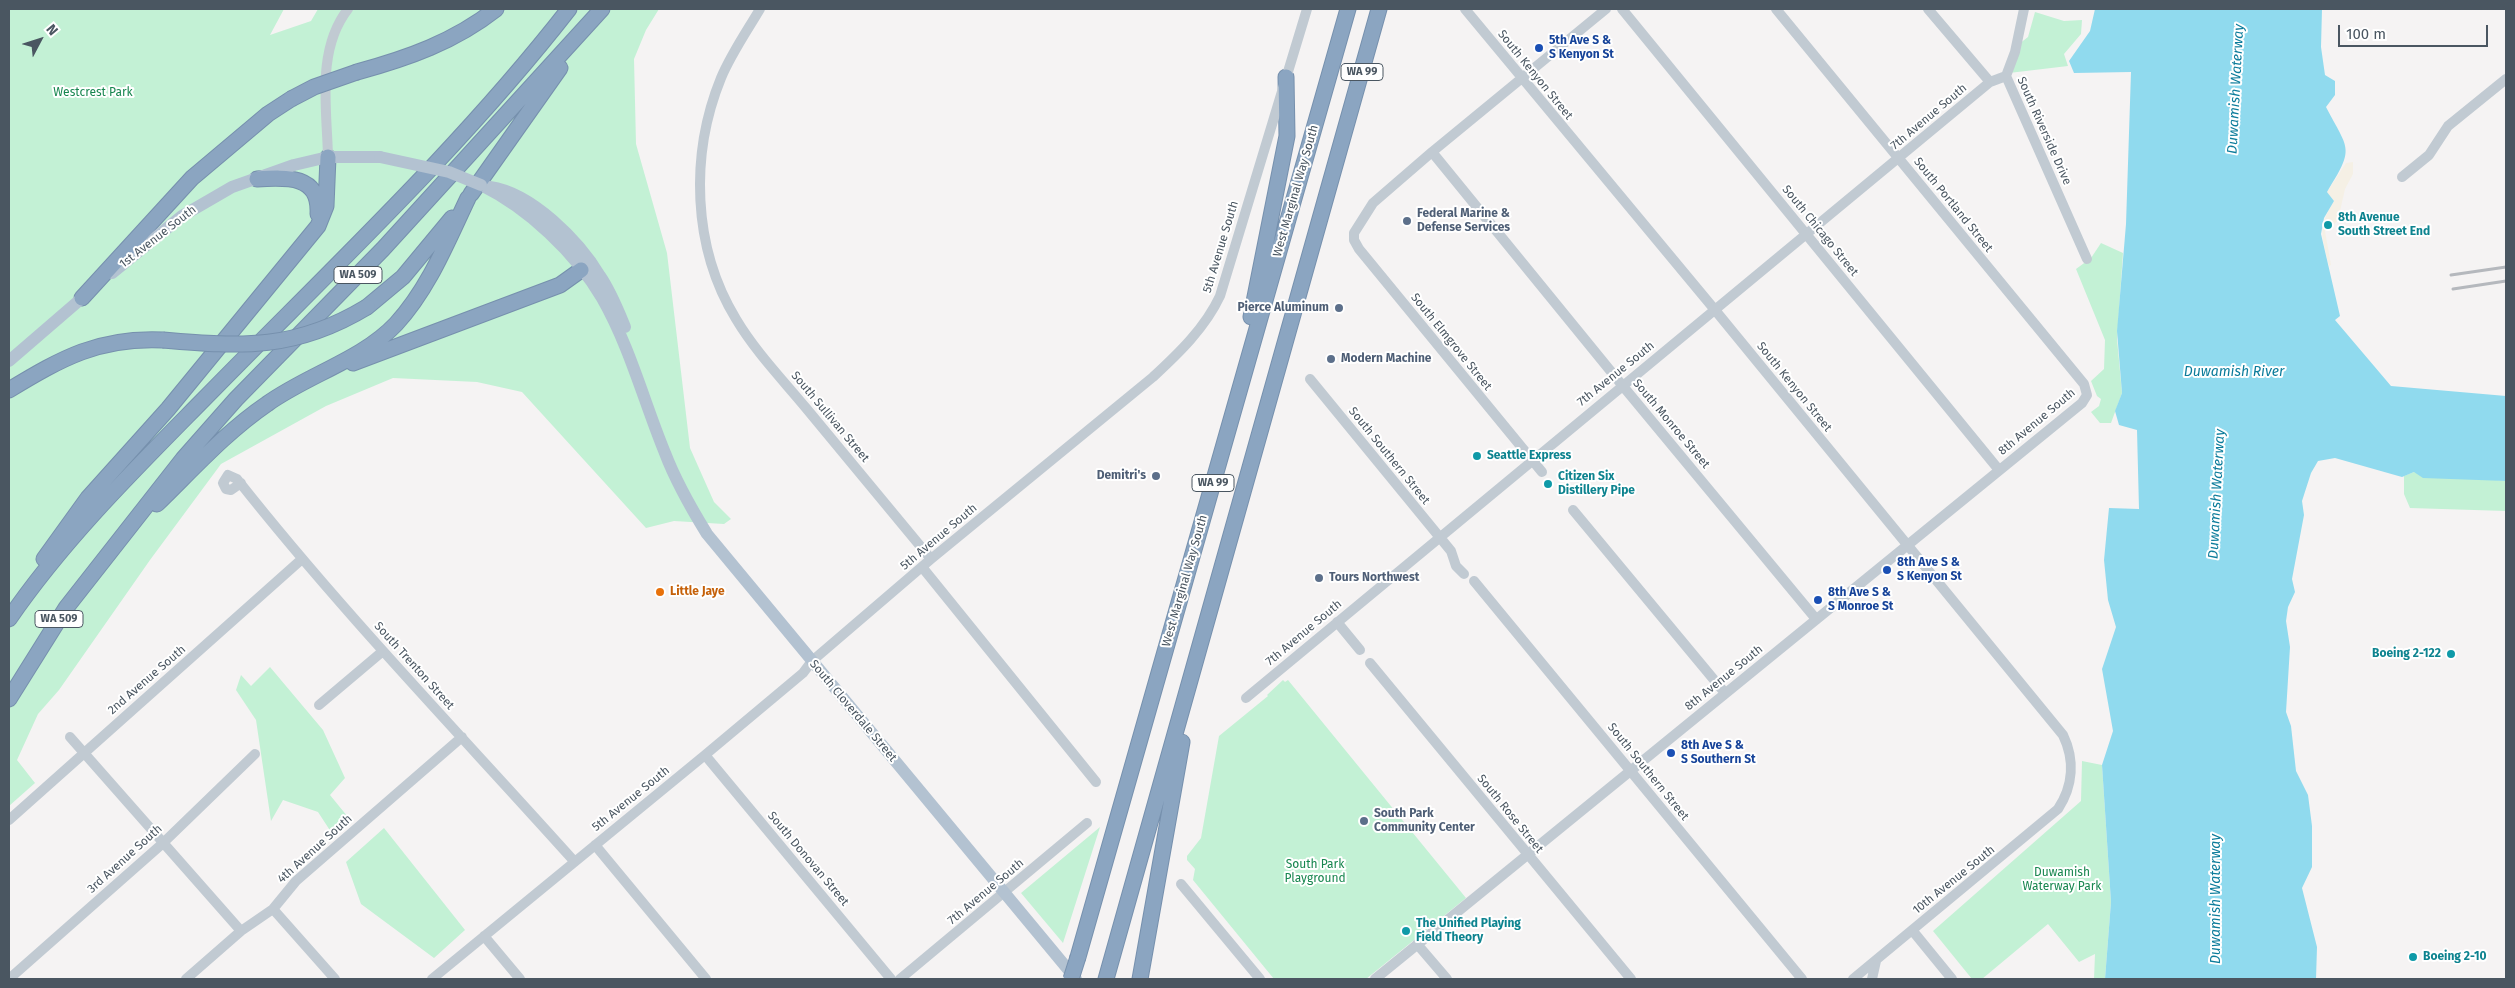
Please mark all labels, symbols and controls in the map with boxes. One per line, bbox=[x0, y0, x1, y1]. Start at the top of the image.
north arrow bbox=[15, 15, 65, 65]
scale bar bbox=[2340, 15, 2490, 47]
text: N bbox=[42, 21, 61, 39]
water label: Duwamish Waterway bbox=[2224, 24, 2248, 154]
text: 100 m bbox=[2346, 25, 2386, 43]
street label: South Kenyon Street bbox=[1494, 27, 1576, 123]
place label: 5th Ave S & S Kenyon St bbox=[1549, 34, 1614, 62]
marker: 5th Ave S & S Kenyon St bbox=[1533, 42, 1545, 54]
road number: WA 99 bbox=[1341, 64, 1383, 80]
street label: South Riverside Drive bbox=[2014, 75, 2074, 187]
street label: 7th Avenue South bbox=[1888, 81, 1970, 153]
park label: Westcrest Park bbox=[53, 86, 133, 100]
street label: West Marginal Way South bbox=[1270, 123, 1322, 259]
street label: South Portland Street bbox=[1910, 155, 1996, 255]
street label: South Chicago Street bbox=[1779, 183, 1861, 279]
street label: 5th Avenue South bbox=[1200, 199, 1242, 295]
street label: 1st Avenue South bbox=[117, 203, 199, 271]
place label: Federal Marine & Defense Services bbox=[1417, 207, 1510, 235]
place label: 8th Avenue South Street End bbox=[2338, 211, 2430, 239]
marker: Federal Marine & Defense Services bbox=[1401, 215, 1413, 227]
marker: 8th Avenue South Street End bbox=[2322, 219, 2334, 231]
road number: WA 509 bbox=[334, 266, 382, 284]
street label: South Elmgrove Street bbox=[1407, 291, 1495, 393]
place label: Pierce Aluminum bbox=[1237, 301, 1329, 315]
marker: Pierce Aluminum bbox=[1333, 302, 1345, 314]
street label: 7th Avenue South bbox=[1575, 339, 1657, 409]
street label: South Kenyon Street bbox=[1753, 339, 1835, 435]
place label: Modern Machine bbox=[1341, 352, 1431, 366]
marker: Modern Machine bbox=[1325, 353, 1337, 365]
water label: Duwamish River bbox=[2184, 364, 2284, 380]
street label: South Sullivan Street bbox=[788, 369, 872, 465]
street label: South Monroe Street bbox=[1629, 376, 1713, 472]
street label: 8th Avenue South bbox=[1996, 386, 2078, 458]
street label: South Southern Street bbox=[1345, 404, 1433, 508]
water label: Duwamish Waterway bbox=[2205, 429, 2229, 559]
place label: Seattle Express bbox=[1487, 449, 1571, 463]
marker: Seattle Express bbox=[1471, 450, 1483, 462]
place label: Demitri's bbox=[1097, 469, 1146, 483]
marker: Demitri's bbox=[1150, 470, 1162, 482]
place label: Citizen Six Distillery Pipe bbox=[1558, 470, 1635, 498]
road number: WA 99 bbox=[1192, 474, 1234, 492]
marker: Citizen Six Distillery Pipe bbox=[1542, 478, 1554, 490]
street label: 5th Avenue South bbox=[898, 501, 980, 573]
street label: West Marginal Way South bbox=[1159, 513, 1211, 649]
place label: 8th Ave S & S Kenyon St bbox=[1897, 556, 1962, 584]
marker: 8th Ave S & S Kenyon St bbox=[1881, 564, 1893, 576]
place label: Tours Northwest bbox=[1329, 571, 1419, 585]
marker: Tours Northwest bbox=[1313, 572, 1325, 584]
place label: Little Jaye bbox=[670, 585, 725, 599]
marker: Little Jaye bbox=[654, 586, 666, 598]
place label: 8th Ave S & S Monroe St bbox=[1828, 586, 1893, 614]
marker: 8th Ave S & S Monroe St bbox=[1812, 594, 1824, 606]
street label: 7th Avenue South bbox=[1263, 597, 1345, 669]
road number: WA 509 bbox=[35, 610, 83, 628]
street label: South Trenton Street bbox=[371, 619, 457, 713]
street label: 2nd Avenue South bbox=[105, 642, 189, 718]
street label: 8th Avenue South bbox=[1682, 642, 1766, 714]
place label: Boeing 2-122 bbox=[2372, 647, 2441, 661]
marker: Boeing 2-122 bbox=[2445, 648, 2457, 660]
street label: South Cloverdale Street bbox=[806, 657, 900, 765]
street label: South Southern Street bbox=[1604, 720, 1692, 824]
place label: 8th Ave S & S Southern St bbox=[1681, 739, 1756, 767]
marker: 8th Ave S & S Southern St bbox=[1665, 747, 1677, 759]
street label: 5th Avenue South bbox=[589, 763, 673, 835]
street label: South Rose Street bbox=[1474, 772, 1546, 856]
place label: South Park Community Center bbox=[1374, 807, 1475, 835]
street label: South Donovan Street bbox=[764, 809, 852, 909]
street label: 4th Avenue South bbox=[275, 812, 355, 886]
marker: South Park Community Center bbox=[1358, 815, 1370, 827]
street label: 3rd Avenue South bbox=[85, 822, 165, 896]
water label: Duwamish Waterway bbox=[2208, 834, 2224, 964]
street label: 10th Avenue South bbox=[1910, 843, 1998, 917]
street label: 7th Avenue South bbox=[945, 856, 1027, 928]
park label: South Park Playground bbox=[1284, 858, 1346, 886]
park label: Duwamish Waterway Park bbox=[2023, 866, 2101, 894]
place label: The Unified Playing Field Theory bbox=[1416, 917, 1521, 945]
marker: The Unified Playing Field Theory bbox=[1400, 925, 1412, 937]
place label: Boeing 2-10 bbox=[2423, 950, 2487, 964]
marker: Boeing 2-10 bbox=[2407, 951, 2419, 963]

